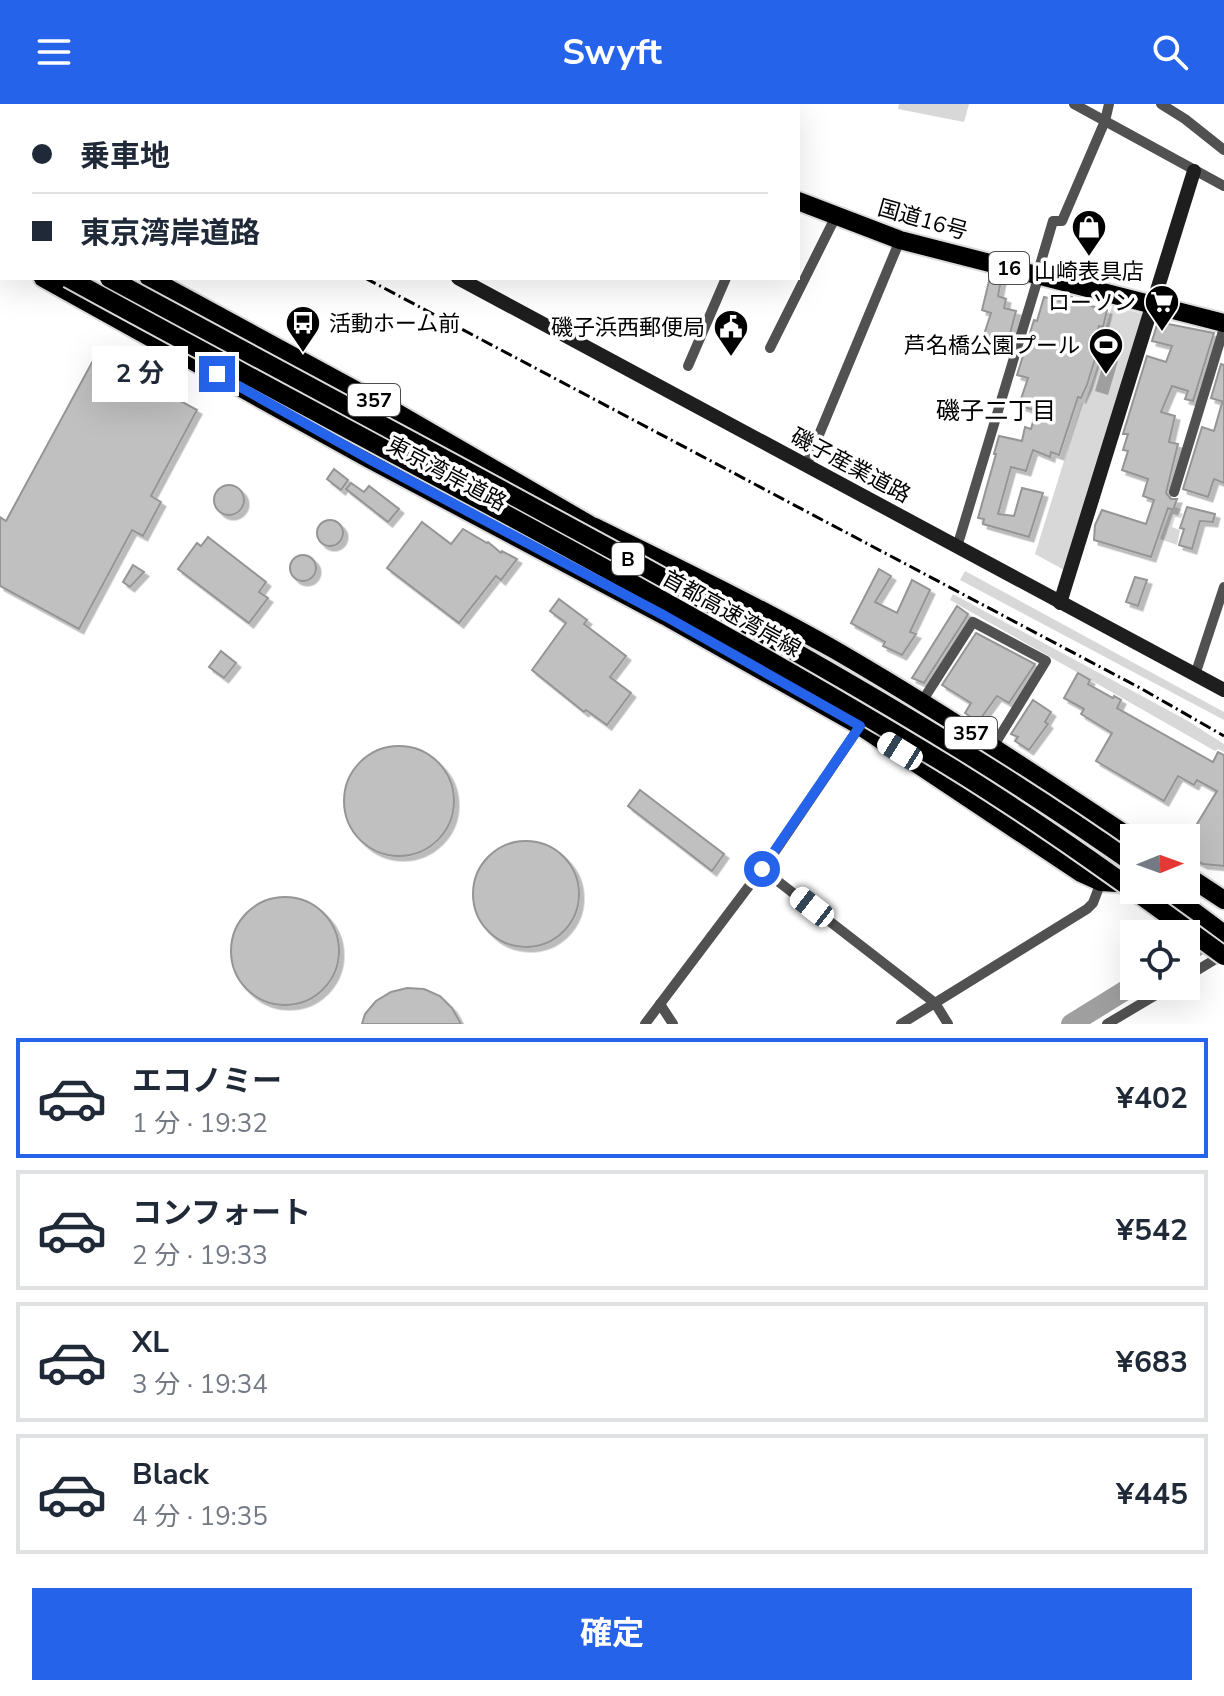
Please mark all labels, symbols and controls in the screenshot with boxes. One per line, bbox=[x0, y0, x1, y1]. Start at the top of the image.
text: Swyft bbox=[562, 28, 662, 77]
icon: menu bbox=[32, 30, 76, 74]
icon: search bbox=[1148, 30, 1192, 74]
text: 乗車地 bbox=[80, 136, 170, 177]
street label: 国道16号 bbox=[874, 193, 971, 247]
shop icon: 山崎表具店 bbox=[1070, 208, 1108, 258]
text: 東京湾岸道路 bbox=[80, 213, 260, 254]
road number: 16 bbox=[989, 252, 1029, 284]
place label: 山崎表具店 bbox=[1034, 257, 1144, 287]
supermarket icon: ローソン bbox=[1143, 283, 1181, 333]
place label: ローソン bbox=[1048, 288, 1136, 318]
bus stop icon: 活動ホーム前 bbox=[284, 304, 322, 354]
public building icon: 磯子浜西郵便局 bbox=[712, 308, 750, 358]
place label: 活動ホーム前 bbox=[329, 309, 460, 339]
place label: 磯子浜西郵便局 bbox=[551, 313, 705, 343]
sports icon: 芦名橋公園プール bbox=[1087, 326, 1125, 376]
place label: 芦名橋公園プール bbox=[904, 331, 1080, 361]
callout: 2 分 bbox=[93, 346, 189, 402]
text: 2 分 bbox=[116, 356, 164, 391]
route end bbox=[199, 356, 235, 392]
road number: 357 bbox=[348, 384, 400, 416]
district label: 磯子二丁目 bbox=[936, 395, 1056, 427]
street label: 磯子産業道路 bbox=[785, 422, 916, 510]
street label: 東京湾岸道路 bbox=[381, 430, 512, 518]
road number: B bbox=[612, 543, 644, 575]
street label: 首都高速湾岸線 bbox=[657, 563, 806, 664]
road number: 357 bbox=[945, 717, 997, 749]
car bbox=[873, 728, 927, 774]
north arrow bbox=[1120, 824, 1200, 904]
map controls bbox=[1120, 824, 1200, 1000]
route start bbox=[744, 851, 780, 887]
car bbox=[786, 883, 838, 931]
button: locate bbox=[1120, 920, 1200, 1000]
text: エコノミー bbox=[132, 1061, 282, 1102]
icon: car bbox=[36, 1062, 108, 1134]
text: ¥402 bbox=[1116, 1078, 1188, 1119]
text: 1 分 · 19:32 bbox=[132, 1106, 268, 1141]
text: コンフォート bbox=[132, 1193, 311, 1234]
icon: car bbox=[36, 1194, 108, 1266]
text: ¥542 bbox=[1116, 1210, 1188, 1251]
text: 2 分 · 19:33 bbox=[132, 1238, 268, 1273]
text: XL bbox=[132, 1322, 169, 1363]
icon: car bbox=[36, 1326, 108, 1398]
text: ¥683 bbox=[1116, 1342, 1188, 1383]
text: 3 分 · 19:34 bbox=[132, 1367, 268, 1402]
text: Black bbox=[132, 1454, 209, 1495]
icon: car bbox=[36, 1458, 108, 1530]
text: ¥445 bbox=[1116, 1474, 1188, 1515]
text: 4 分 · 19:35 bbox=[132, 1499, 268, 1534]
button: 確定 bbox=[32, 1588, 1192, 1680]

